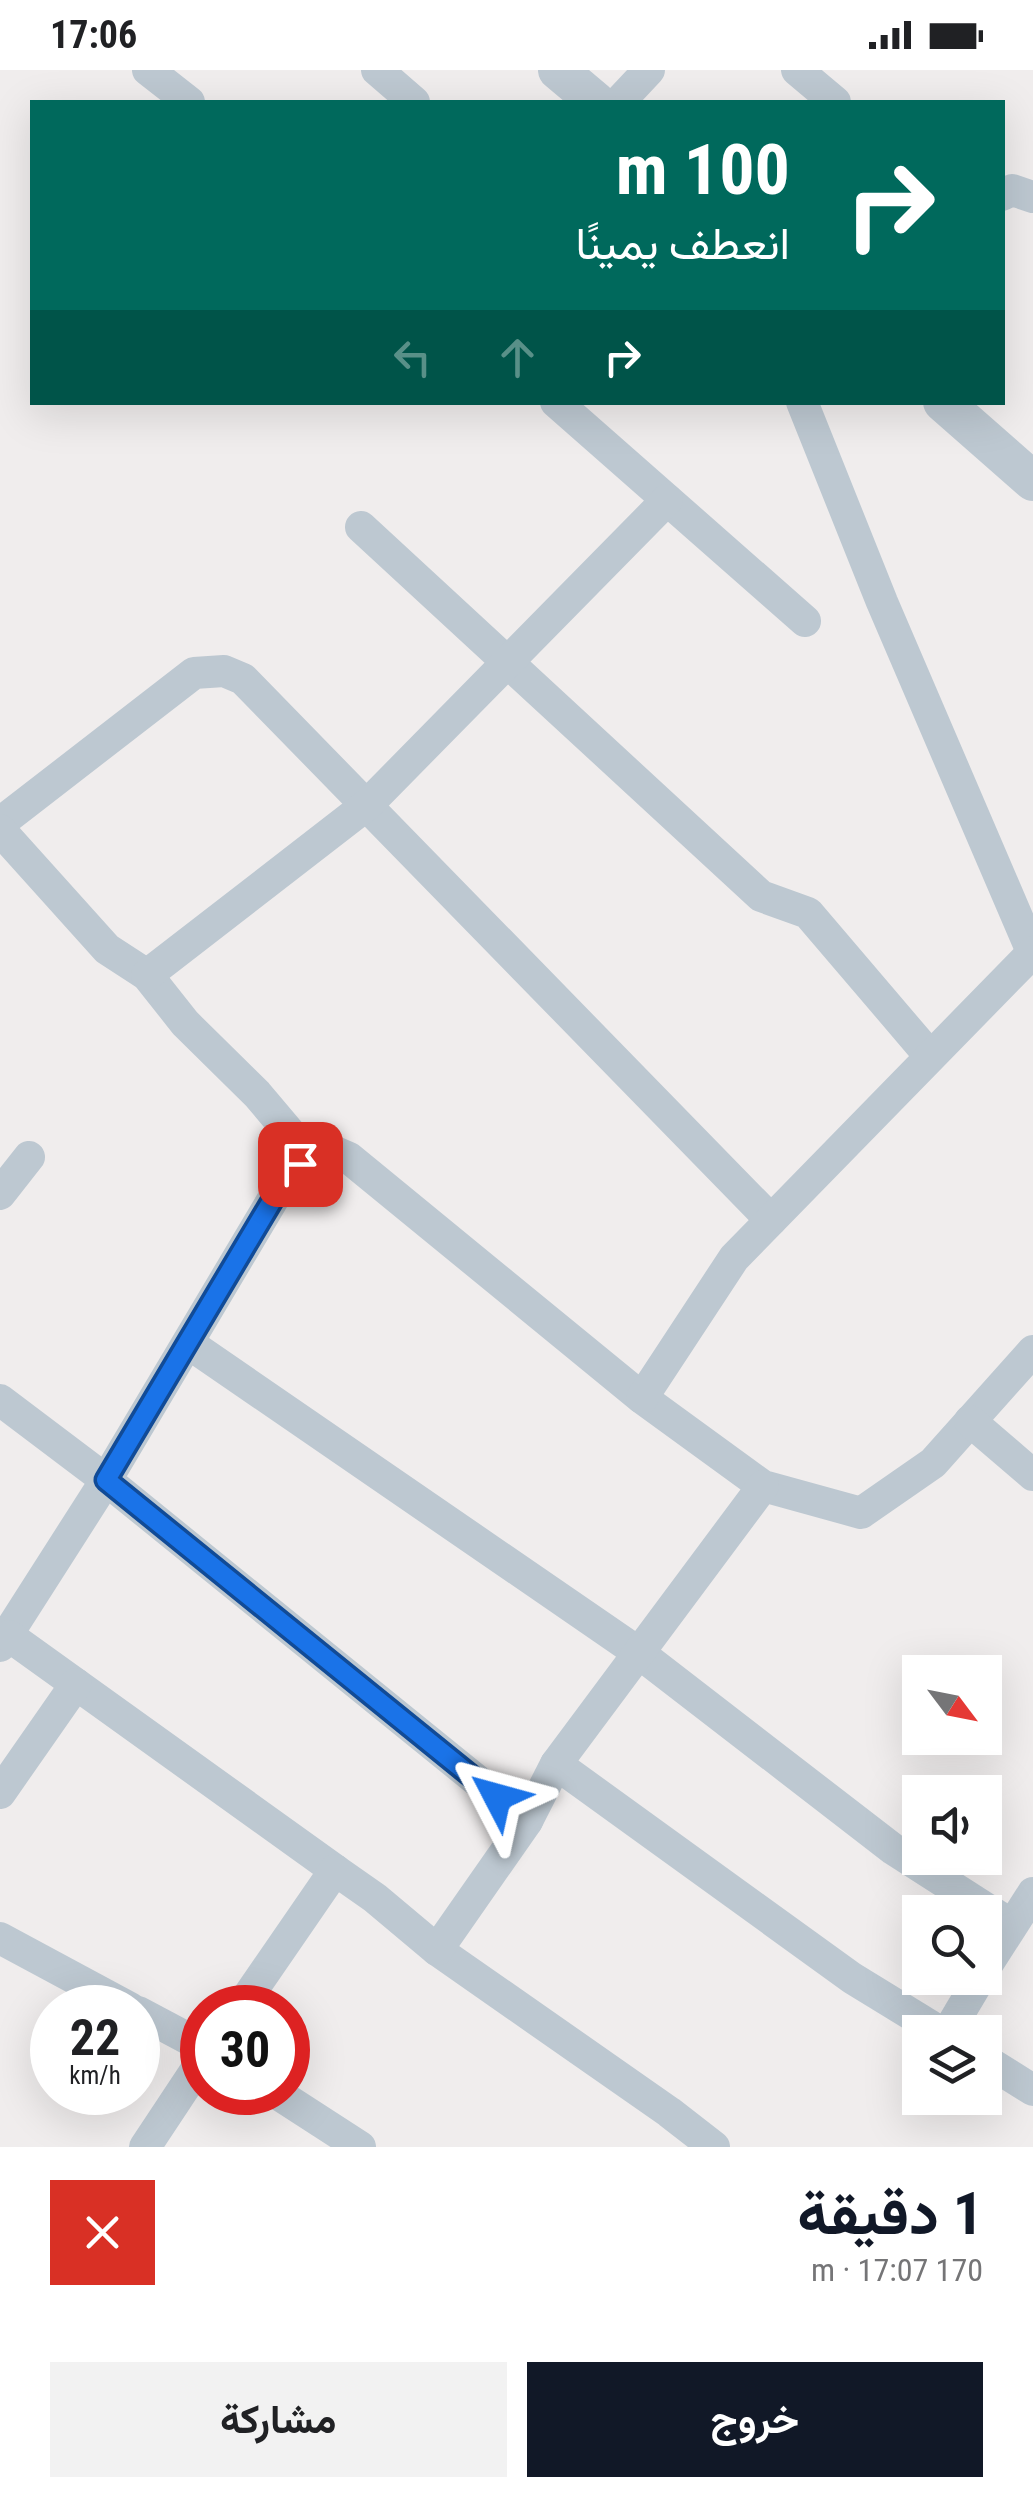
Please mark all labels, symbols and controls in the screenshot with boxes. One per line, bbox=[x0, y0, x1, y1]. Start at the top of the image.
text: 17:06 bbox=[50, 13, 137, 57]
text: 100 m bbox=[616, 129, 790, 211]
icon: right bbox=[825, 140, 955, 270]
text: انعطف يمينًا bbox=[575, 217, 790, 270]
icon: left bbox=[385, 330, 440, 385]
icon: ahead bbox=[490, 330, 545, 385]
icon: right bbox=[595, 330, 650, 385]
pin bbox=[258, 1122, 343, 1207]
icon: arrive bbox=[273, 1137, 328, 1192]
north arrow bbox=[902, 1655, 1002, 1755]
map controls bbox=[902, 1655, 1002, 2115]
position arrow bbox=[445, 1745, 549, 1849]
button: sound bbox=[902, 1775, 1002, 1875]
button: search bbox=[902, 1895, 1002, 1995]
speed limit sign: 30 bbox=[180, 1985, 310, 2115]
text: 22 bbox=[70, 2009, 120, 2067]
button: layers bbox=[902, 2015, 1002, 2115]
text: km/h bbox=[69, 2061, 121, 2090]
text: 1 دقيقة bbox=[797, 2178, 983, 2249]
button: close bbox=[50, 2180, 155, 2285]
text: 170 m · 17:07 bbox=[811, 2251, 983, 2289]
button: مشاركة bbox=[50, 2362, 507, 2477]
button: خروج bbox=[527, 2362, 983, 2477]

